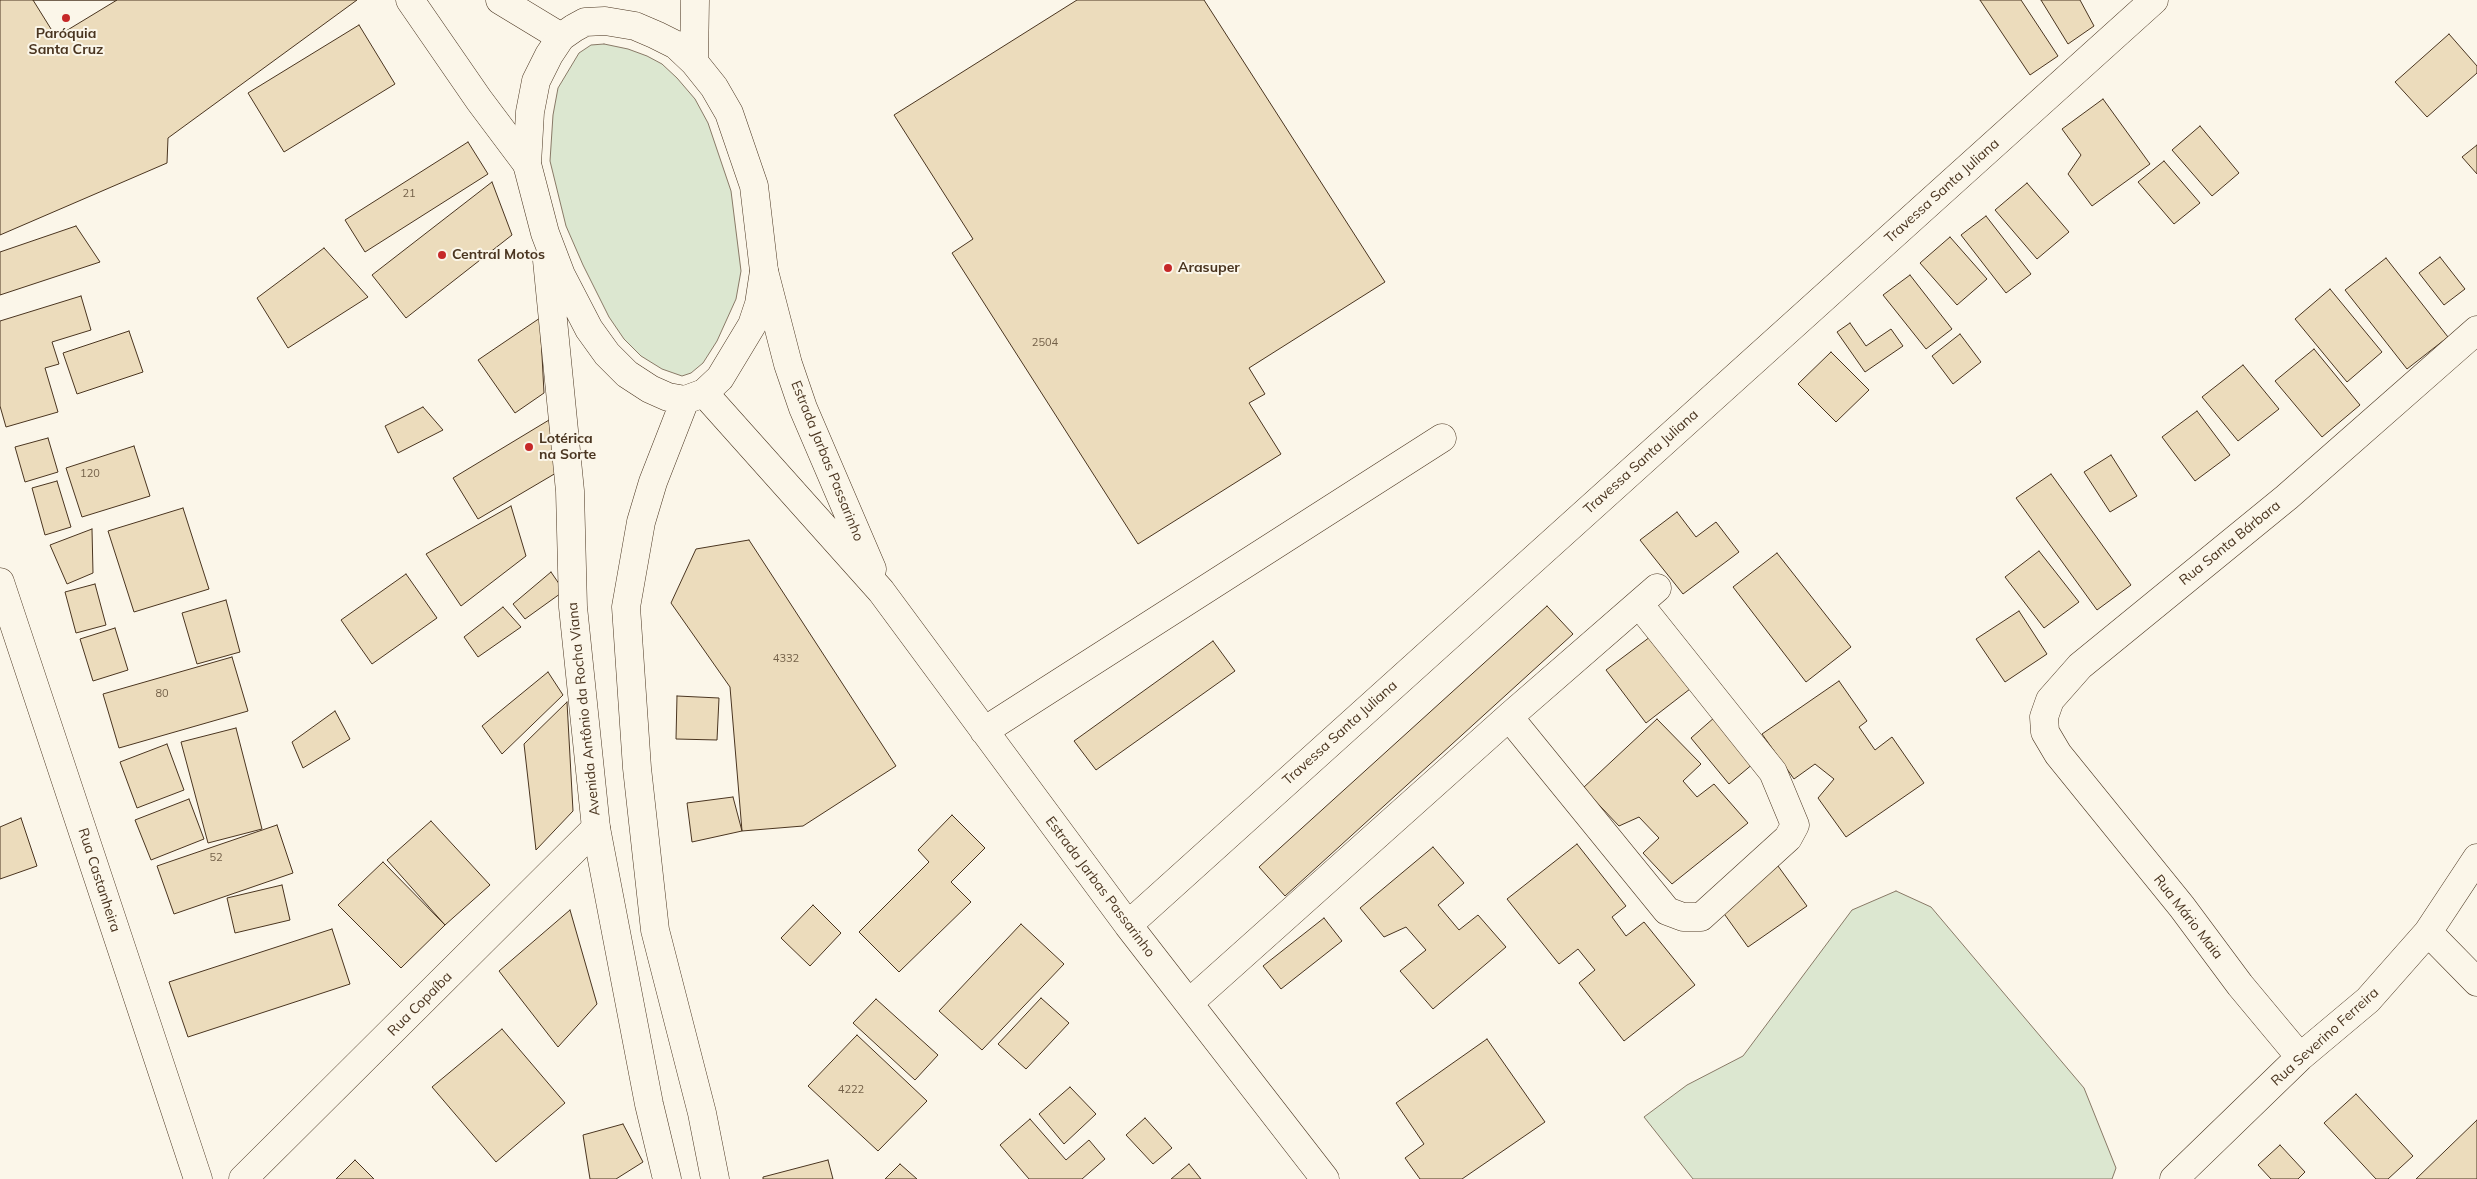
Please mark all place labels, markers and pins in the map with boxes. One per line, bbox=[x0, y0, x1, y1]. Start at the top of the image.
marker: Paróquia Santa Cruz bbox=[60, 12, 72, 24]
place label: Paróquia Santa Cruz bbox=[29, 26, 103, 58]
place label: Central Motos bbox=[452, 247, 545, 263]
marker: Central Motos bbox=[436, 249, 448, 261]
place label: Arasuper bbox=[1178, 260, 1240, 276]
marker: Arasuper bbox=[1162, 262, 1174, 274]
place label: Lotérica na Sorte bbox=[539, 431, 596, 464]
marker: Lotérica na Sorte bbox=[523, 441, 535, 453]

